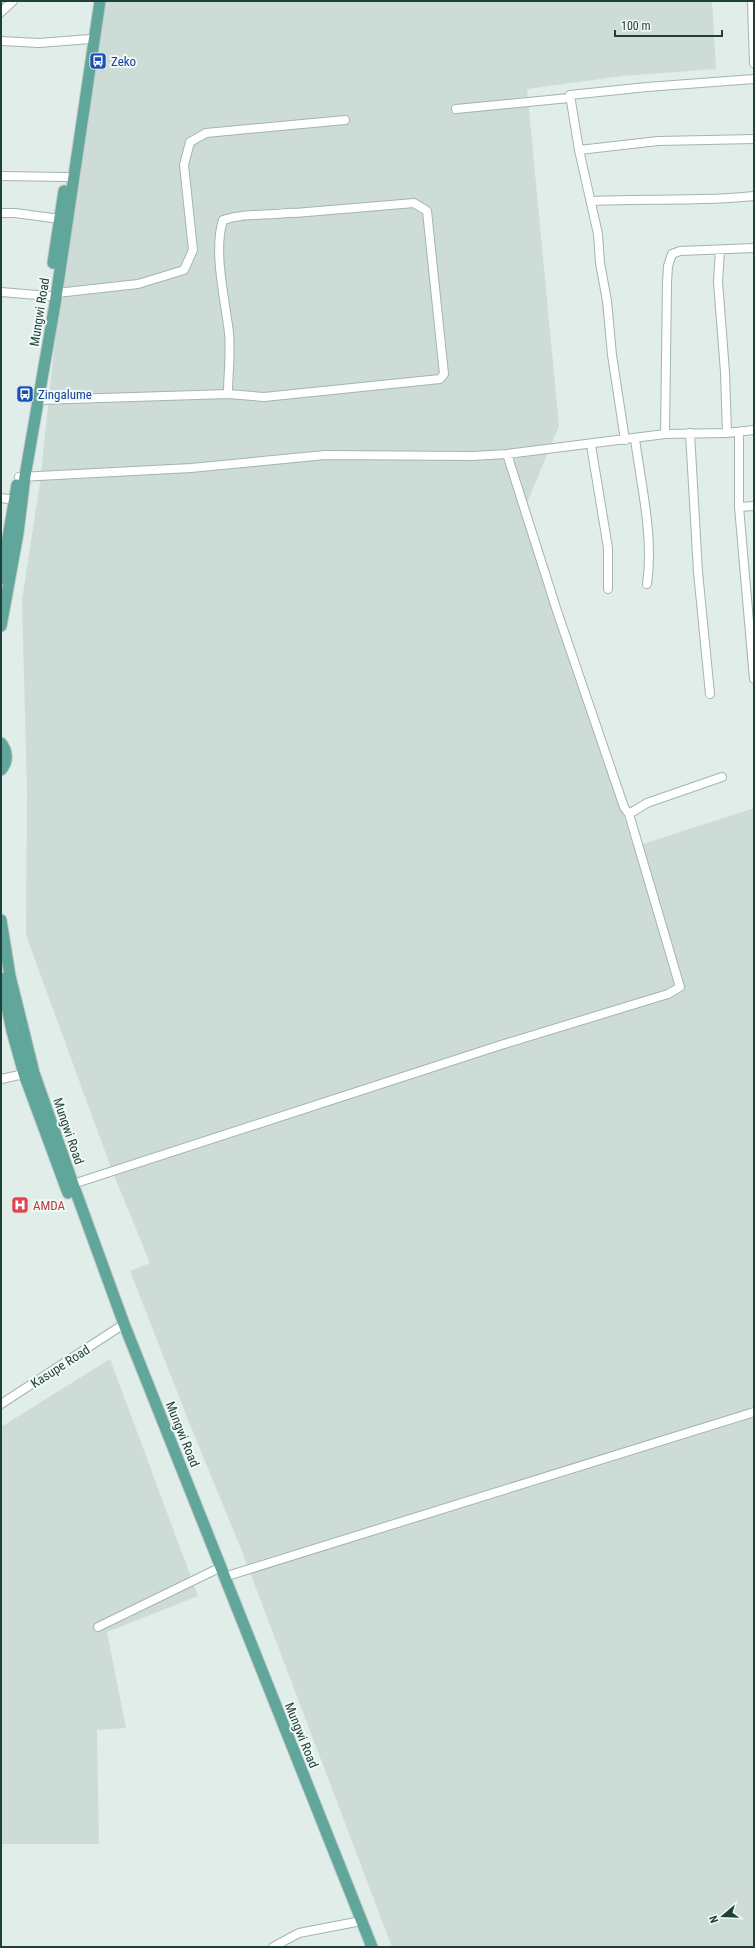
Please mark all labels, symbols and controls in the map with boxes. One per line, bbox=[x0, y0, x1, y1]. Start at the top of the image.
scale bar bbox=[615, 12, 722, 38]
text: 100 m bbox=[621, 19, 651, 33]
bus stop icon: Zeko bbox=[88, 51, 108, 71]
place label: Zeko bbox=[111, 54, 136, 69]
street label: Mungwi Road bbox=[27, 277, 52, 347]
bus stop icon: Zingalume bbox=[15, 384, 35, 404]
place label: Zingalume bbox=[38, 387, 92, 402]
street label: Mungwi Road bbox=[50, 1096, 87, 1166]
hospital icon: AMDA bbox=[10, 1195, 30, 1215]
place label: AMDA bbox=[33, 1198, 66, 1213]
street label: Kasupe Road bbox=[28, 1342, 93, 1391]
street label: Mungwi Road bbox=[163, 1399, 202, 1469]
street label: Mungwi Road bbox=[282, 1700, 321, 1770]
north arrow bbox=[703, 1896, 743, 1936]
text: N bbox=[707, 1914, 721, 1924]

